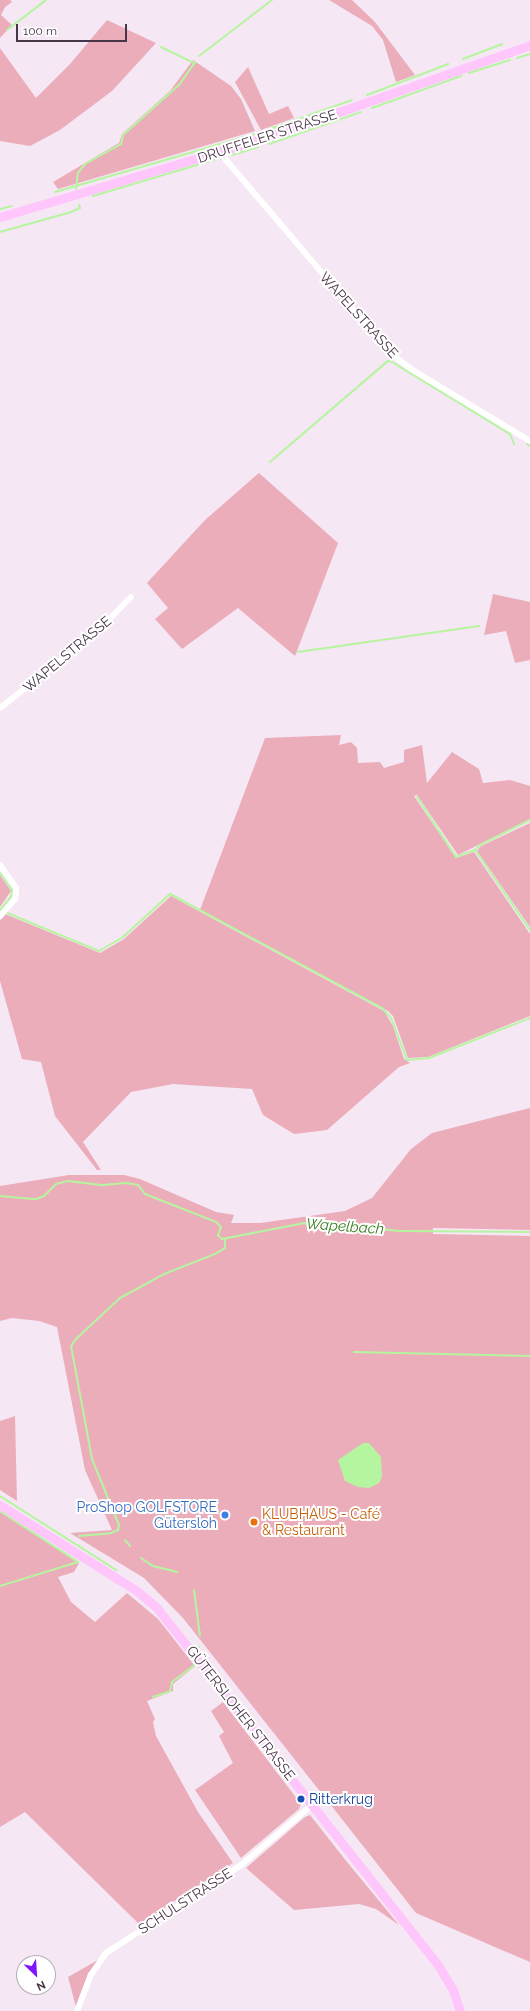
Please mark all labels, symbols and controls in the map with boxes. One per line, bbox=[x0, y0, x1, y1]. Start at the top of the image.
scale bar bbox=[18, 16, 129, 42]
text: 100 m bbox=[23, 24, 57, 38]
street label: DRUFFELER STRASSE bbox=[195, 106, 339, 166]
street label: WAPELSTRASSE bbox=[316, 269, 402, 361]
street label: WAPELSTRASSE bbox=[20, 612, 114, 696]
water label: Wapelbach bbox=[305, 1215, 385, 1239]
place label: ProShop GOLFSTORE Gütersloh bbox=[77, 1499, 217, 1532]
place label: KLUBHAUS - Café & Restaurant bbox=[262, 1506, 380, 1538]
marker: ProShop GOLFSTORE Gütersloh bbox=[220, 1510, 230, 1520]
marker: KLUBHAUS - Café & Restaurant bbox=[249, 1517, 259, 1527]
street label: GÜTERSLOHER STRASSE bbox=[183, 1642, 299, 1784]
place label: Ritterkrug bbox=[309, 1791, 373, 1807]
marker: Ritterkrug bbox=[296, 1794, 306, 1804]
street label: SCHULSTRASSE bbox=[135, 1865, 235, 1937]
north arrow bbox=[16, 1955, 56, 1995]
text: N bbox=[34, 1978, 47, 1993]

